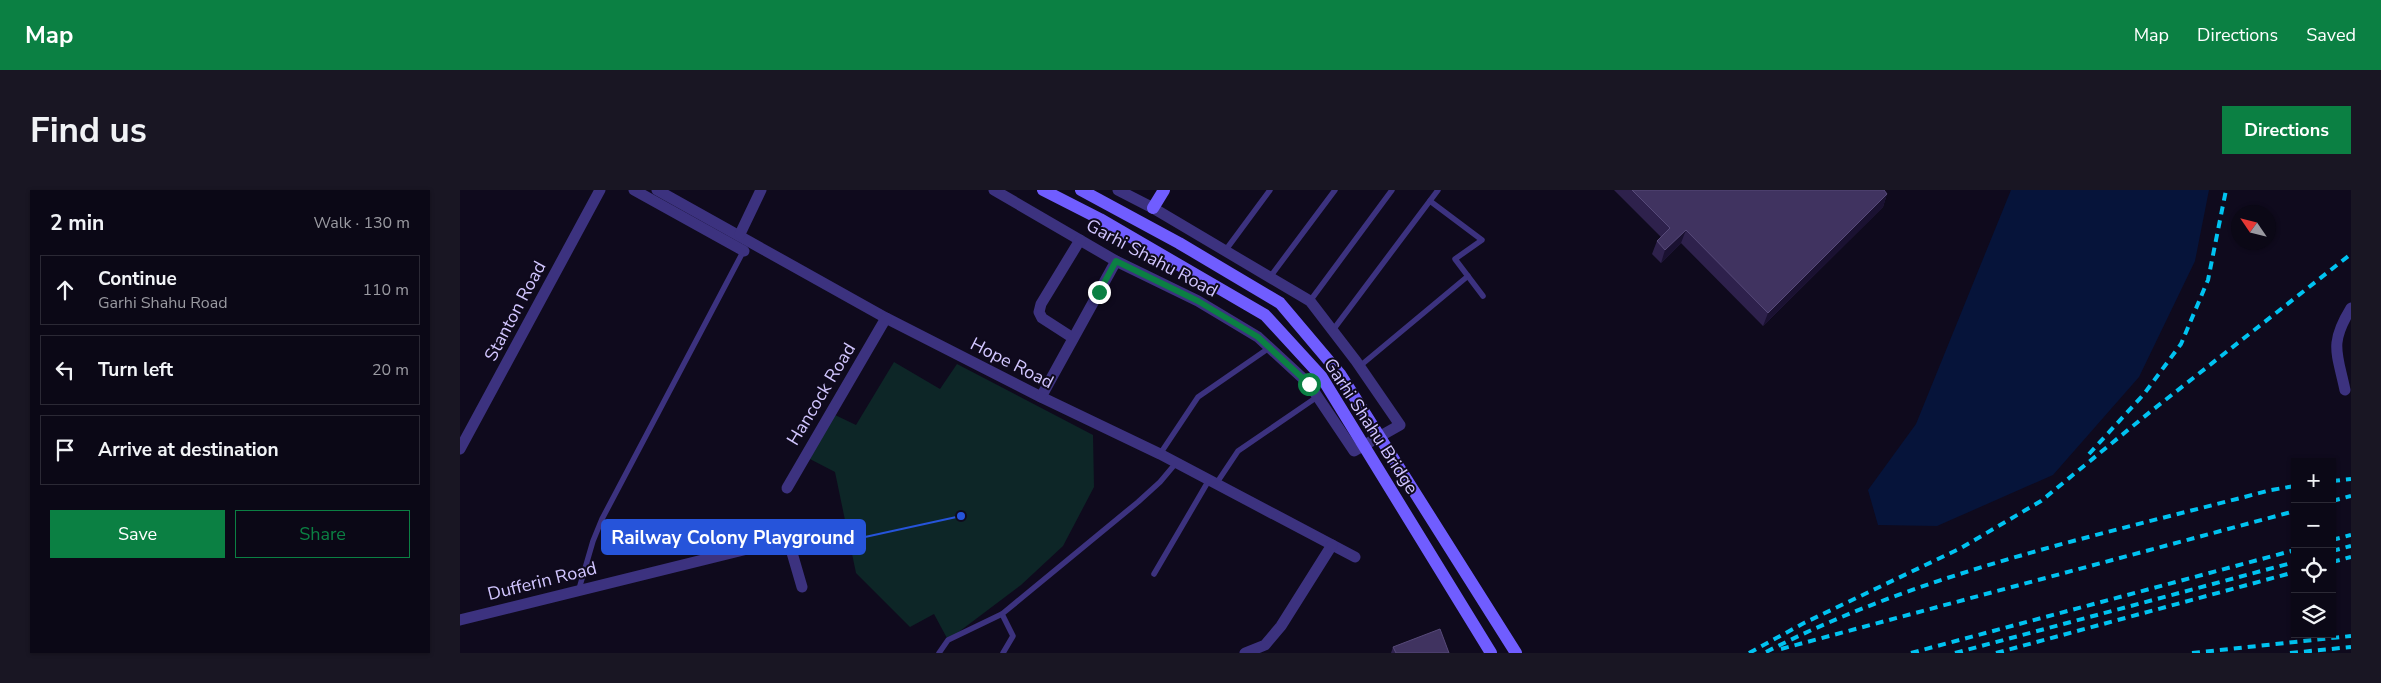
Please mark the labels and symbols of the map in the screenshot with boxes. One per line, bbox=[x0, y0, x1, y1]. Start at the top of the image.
north arrow bbox=[2231, 205, 2276, 250]
street label: Garhi Shahu Road bbox=[1082, 213, 1222, 303]
street label: Stanton Road bbox=[479, 257, 551, 365]
route end bbox=[1088, 281, 1111, 304]
street label: Hope Road bbox=[966, 332, 1058, 394]
street label: Hancock Road bbox=[781, 338, 861, 450]
street label: Garhi Shahu Bridge bbox=[1318, 354, 1424, 498]
route start bbox=[1298, 373, 1321, 396]
callout: Railway Colony Playground bbox=[602, 520, 865, 554]
text: Railway Colony Playground bbox=[611, 525, 855, 551]
street label: Dufferin Road bbox=[485, 556, 599, 606]

